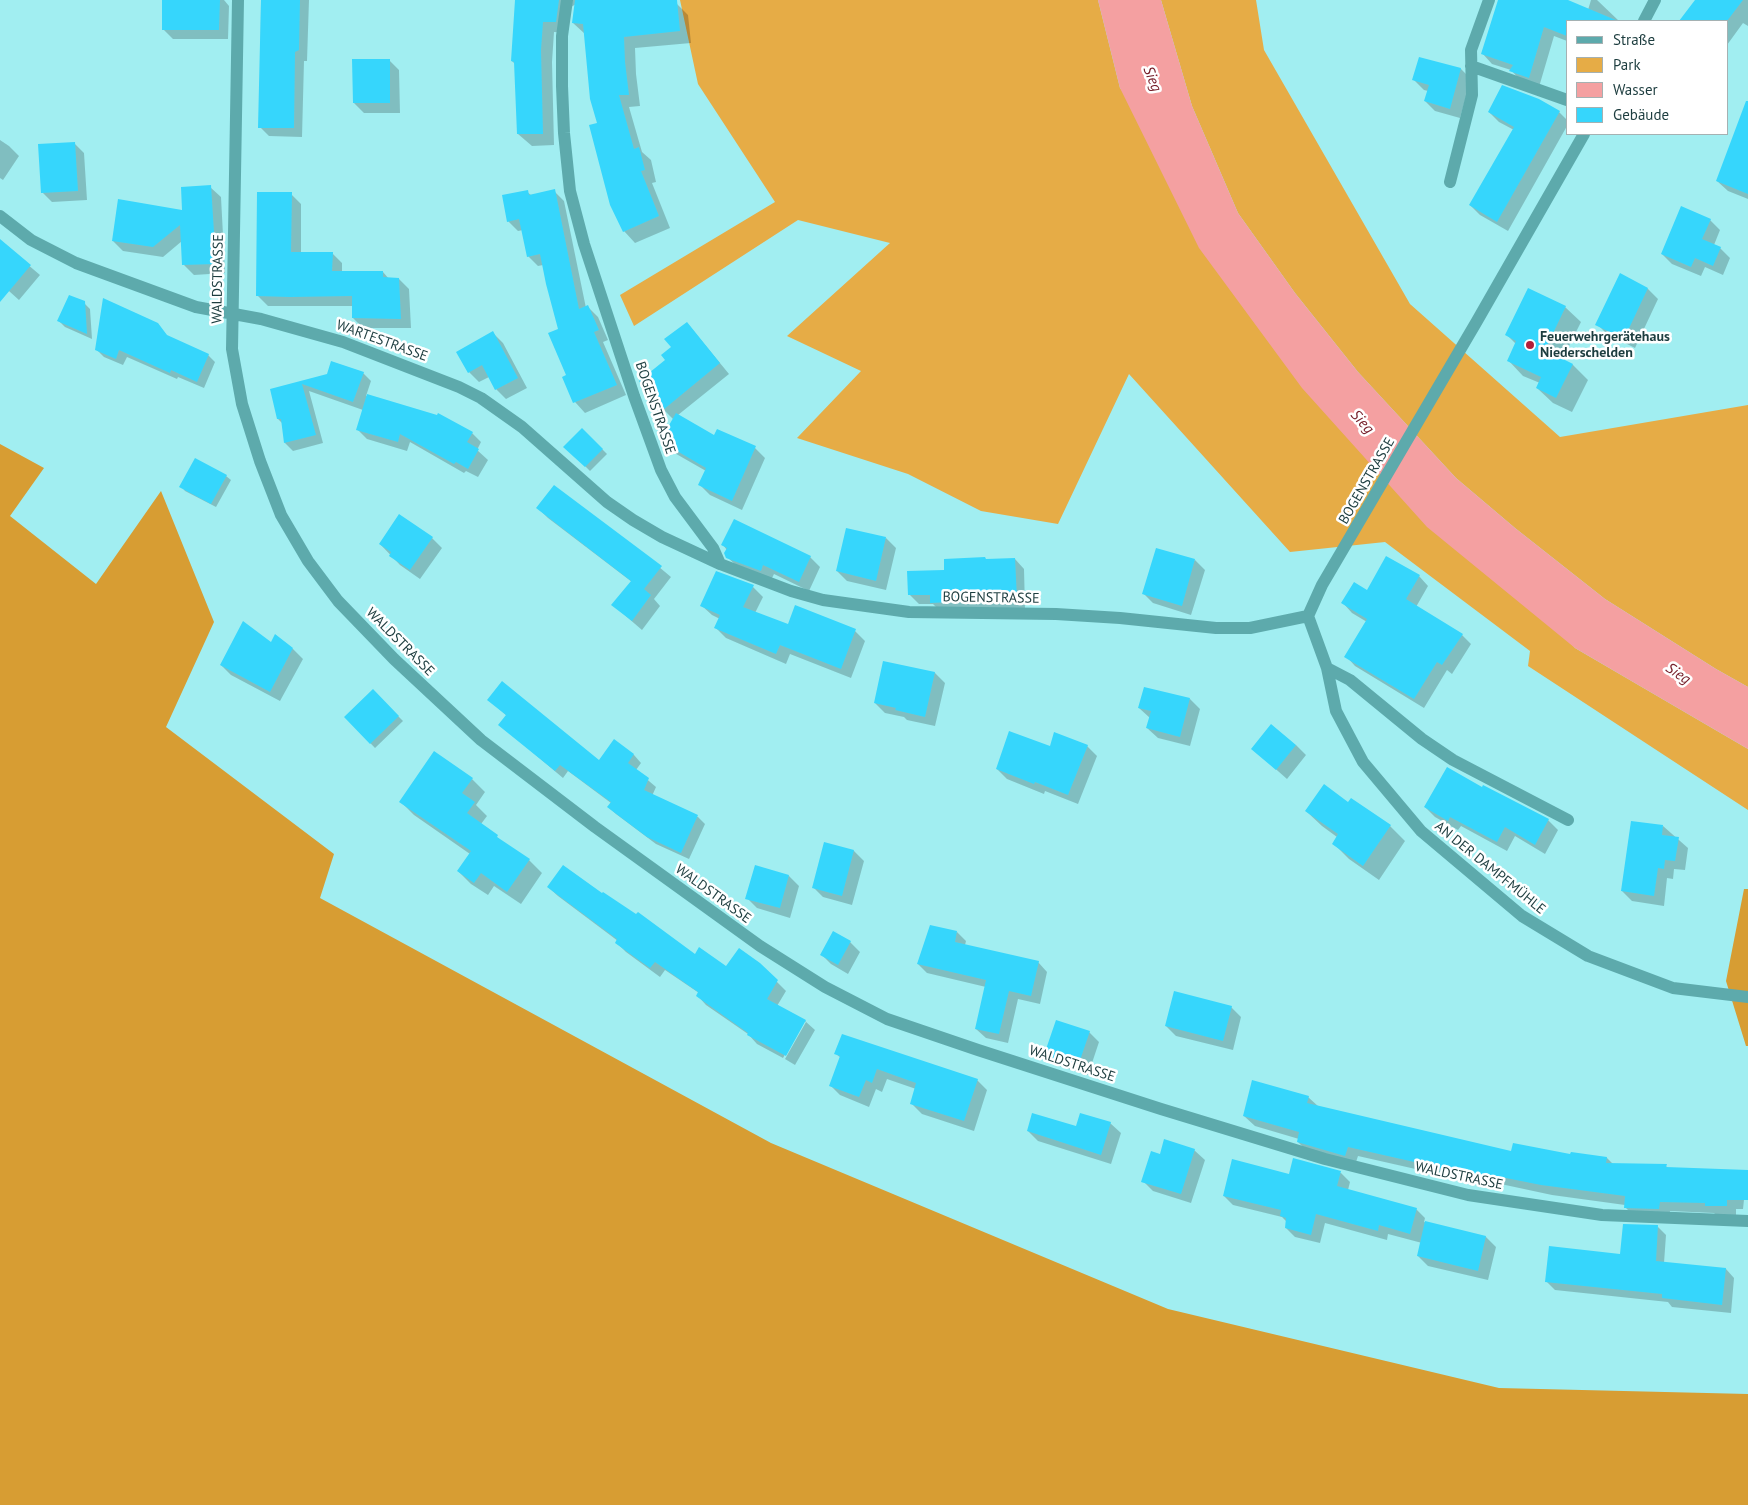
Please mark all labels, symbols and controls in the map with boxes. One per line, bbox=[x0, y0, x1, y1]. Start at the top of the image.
legend bbox=[1566, 20, 1728, 135]
text: Straße bbox=[1613, 30, 1655, 49]
text: Park bbox=[1613, 55, 1641, 74]
water label: Sieg bbox=[1139, 64, 1165, 94]
text: Wasser bbox=[1613, 80, 1658, 99]
text: Gebäude bbox=[1613, 105, 1669, 124]
street label: WALDSTRASSE bbox=[209, 234, 227, 324]
street label: WARTESTRASSE bbox=[334, 317, 430, 365]
place label: Feuerwehrgerätehaus Niederschelden bbox=[1540, 329, 1670, 362]
marker: Feuerwehrgerätehaus Niederschelden bbox=[1524, 339, 1536, 351]
street label: BOGENSTRASSE bbox=[631, 359, 679, 457]
water label: Sieg bbox=[1347, 406, 1377, 438]
street label: BOGENSTRASSE bbox=[1335, 435, 1399, 527]
street label: BOGENSTRASSE bbox=[942, 589, 1040, 607]
street label: WALDSTRASSE bbox=[362, 604, 438, 680]
water label: Sieg bbox=[1662, 659, 1694, 689]
street label: AN DER DAMPFMÜHLE bbox=[1431, 818, 1549, 918]
street label: WALDSTRASSE bbox=[672, 861, 754, 927]
street label: WALDSTRASSE bbox=[1027, 1042, 1117, 1086]
street label: WALDSTRASSE bbox=[1413, 1158, 1505, 1194]

